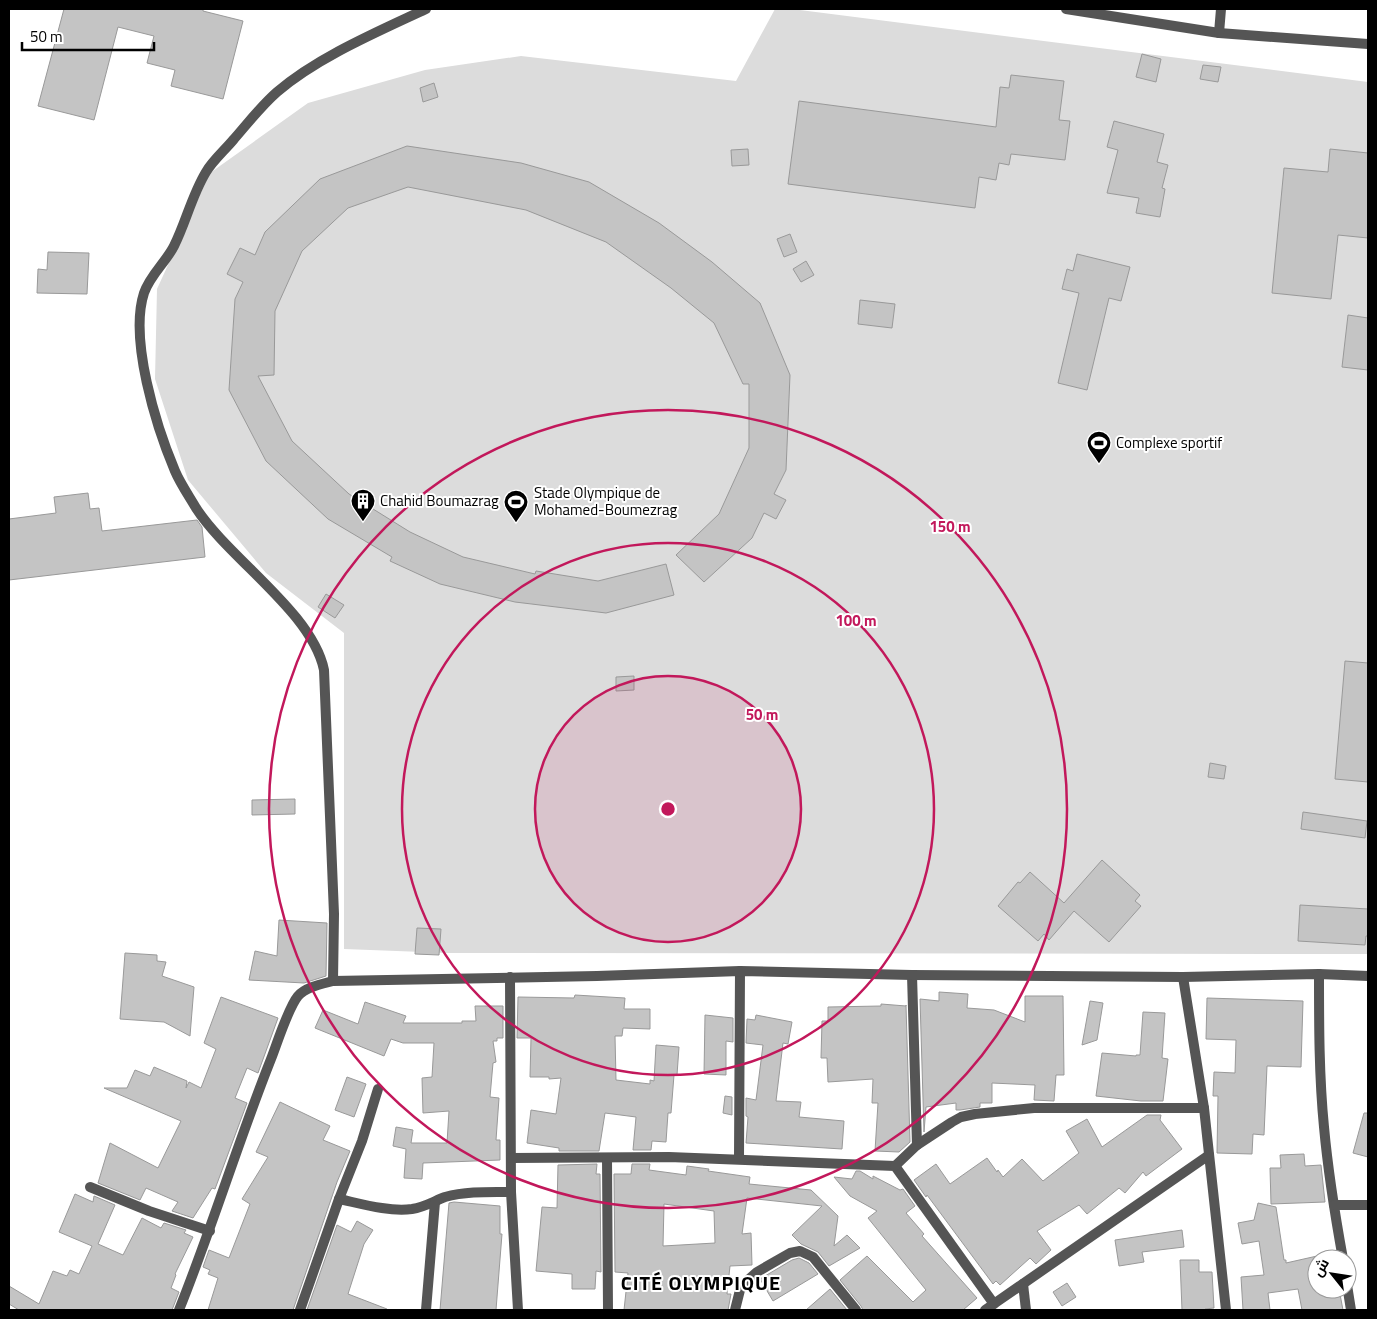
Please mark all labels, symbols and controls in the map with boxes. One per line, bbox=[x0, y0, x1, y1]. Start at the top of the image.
scale bar bbox=[22, 20, 155, 52]
text: 50 m bbox=[30, 25, 63, 48]
sports icon: Complexe sportif bbox=[1086, 430, 1112, 464]
place label: Complexe sportif bbox=[1116, 431, 1222, 454]
place label: Stade Olympique de Mohamed-Boumezrag bbox=[534, 481, 677, 521]
building icon: Chahid Boumazrag bbox=[350, 488, 376, 522]
place label: Chahid Boumazrag bbox=[380, 489, 499, 512]
sports icon: Stade Olympique de Mohamed-Boumezrag bbox=[503, 489, 529, 523]
text: 150 m bbox=[929, 515, 971, 538]
text: 100 m bbox=[835, 609, 877, 632]
text: 50 m bbox=[746, 703, 778, 726]
centre of rings bbox=[659, 800, 677, 818]
north arrow bbox=[1307, 1249, 1357, 1299]
text: ش bbox=[1307, 1254, 1334, 1280]
district label: CITÉ OLYMPIQUE bbox=[621, 1267, 781, 1298]

